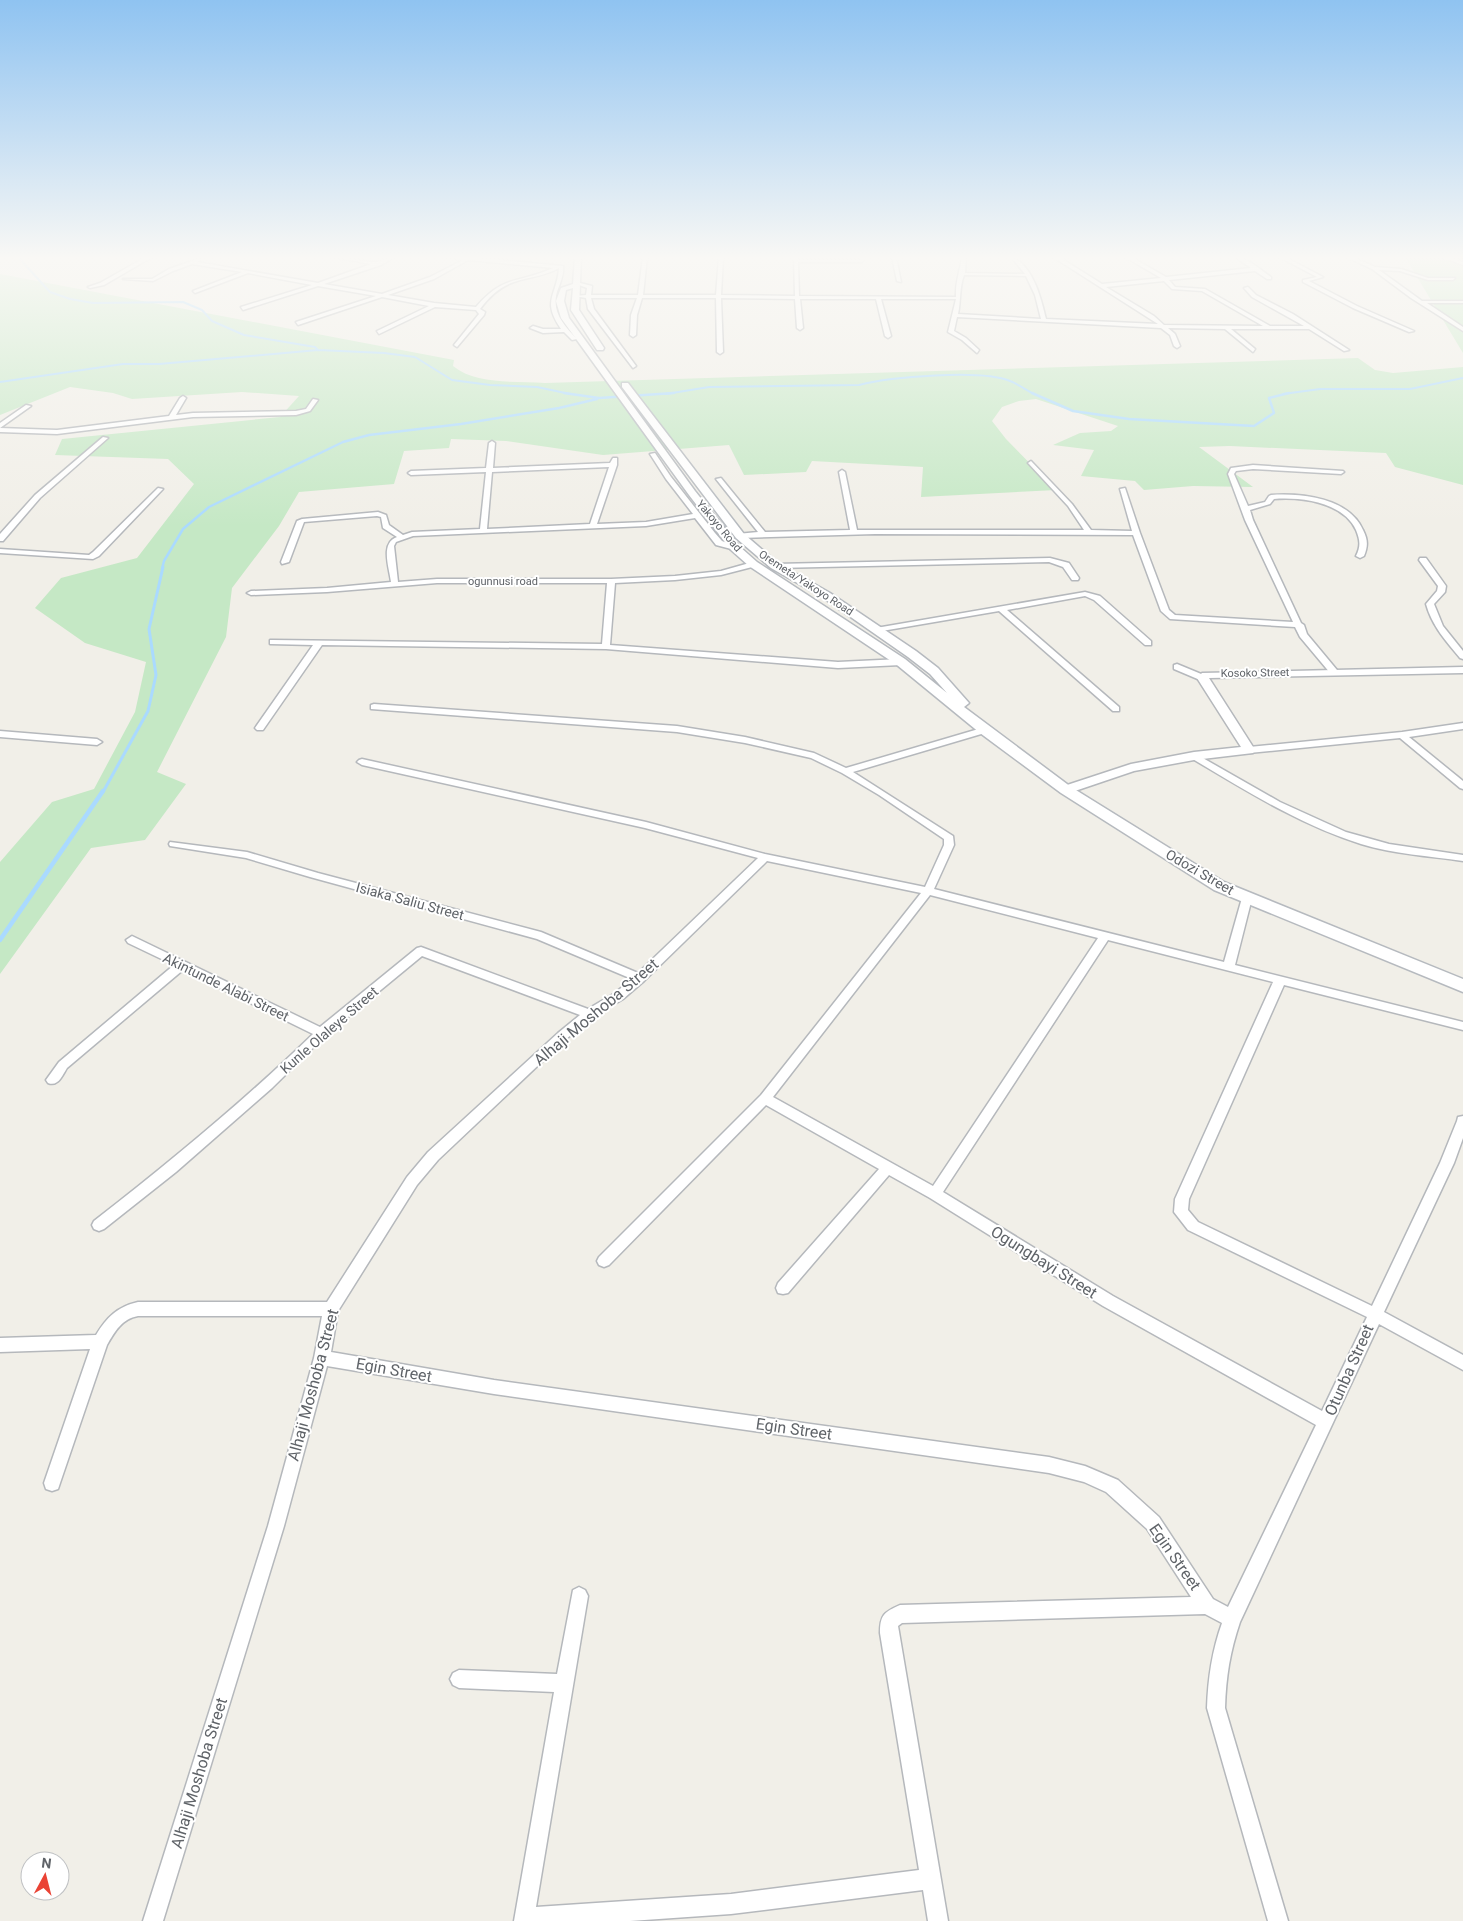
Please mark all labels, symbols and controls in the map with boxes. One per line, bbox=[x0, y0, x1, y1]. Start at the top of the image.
street label: Yakoyo Road bbox=[694, 498, 744, 554]
street label: Oremeta/Yakoyo Road bbox=[756, 548, 856, 618]
street label: ogunnusi road bbox=[468, 575, 538, 588]
street label: Kosoko Street bbox=[1221, 666, 1290, 680]
street label: Odozi Street bbox=[1163, 846, 1237, 898]
street label: Isiaka Saliu Street bbox=[354, 879, 466, 923]
street label: Akintunde Alabi Street bbox=[160, 950, 292, 1025]
street label: Alhaji Moshoba Street bbox=[530, 954, 662, 1070]
street label: Kunle Olaleye Street bbox=[277, 983, 381, 1077]
street label: Ogungbayi Street bbox=[987, 1222, 1101, 1302]
street label: Alhaji Moshoba Street bbox=[284, 1307, 342, 1463]
street label: Otunba Street bbox=[1320, 1321, 1378, 1419]
street label: Egin Street bbox=[355, 1354, 433, 1386]
street label: Egin Street bbox=[755, 1414, 833, 1444]
street label: Egin Street bbox=[1145, 1520, 1205, 1594]
street label: Alhaji Moshoba Street bbox=[167, 1695, 231, 1851]
north arrow bbox=[20, 1851, 70, 1901]
text: N bbox=[41, 1855, 52, 1872]

